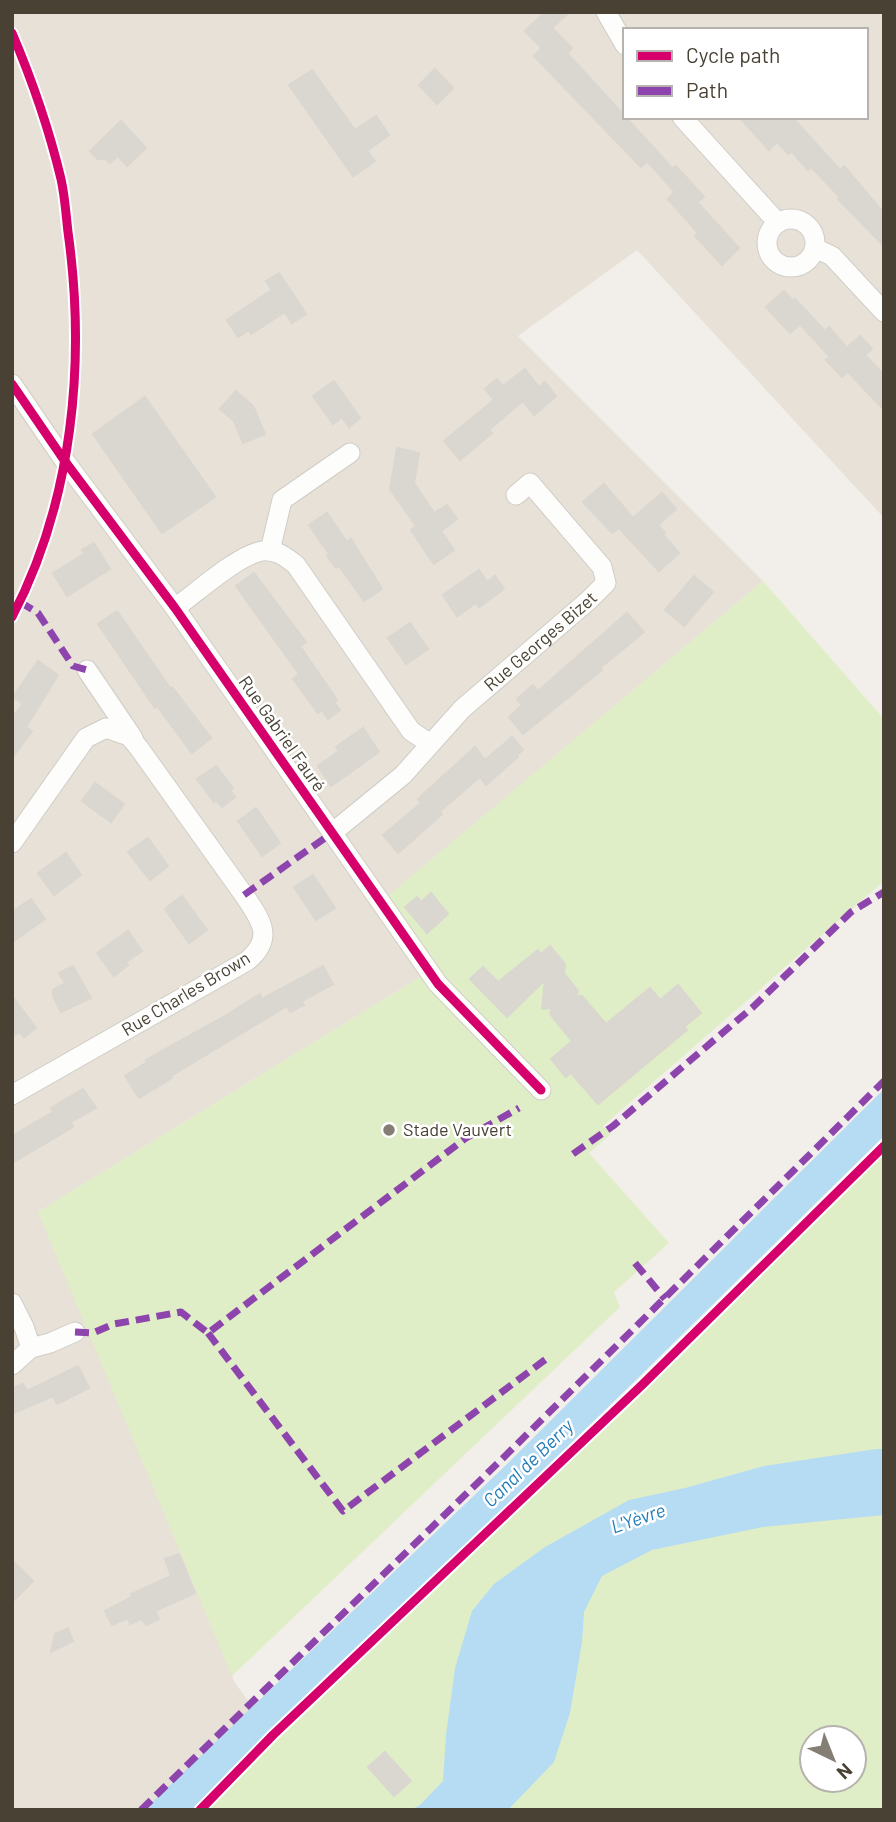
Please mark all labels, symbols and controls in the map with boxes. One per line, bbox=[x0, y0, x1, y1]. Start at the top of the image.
legend bbox=[623, 28, 868, 119]
text: Cycle path bbox=[686, 42, 780, 67]
text: Path bbox=[686, 77, 728, 102]
street label: Rue Georges Bizet bbox=[479, 586, 601, 695]
street label: Rue Gabriel Fauré bbox=[235, 671, 331, 796]
street label: Rue Charles Brown bbox=[117, 946, 254, 1040]
place label: Stade Vauvert bbox=[403, 1118, 512, 1140]
marker: Stade Vauvert bbox=[381, 1122, 397, 1138]
water label: Canal de Berry bbox=[478, 1414, 578, 1511]
water label: L'Yèvre bbox=[608, 1497, 668, 1538]
north arrow bbox=[798, 1724, 868, 1794]
text: N bbox=[832, 1759, 857, 1785]

